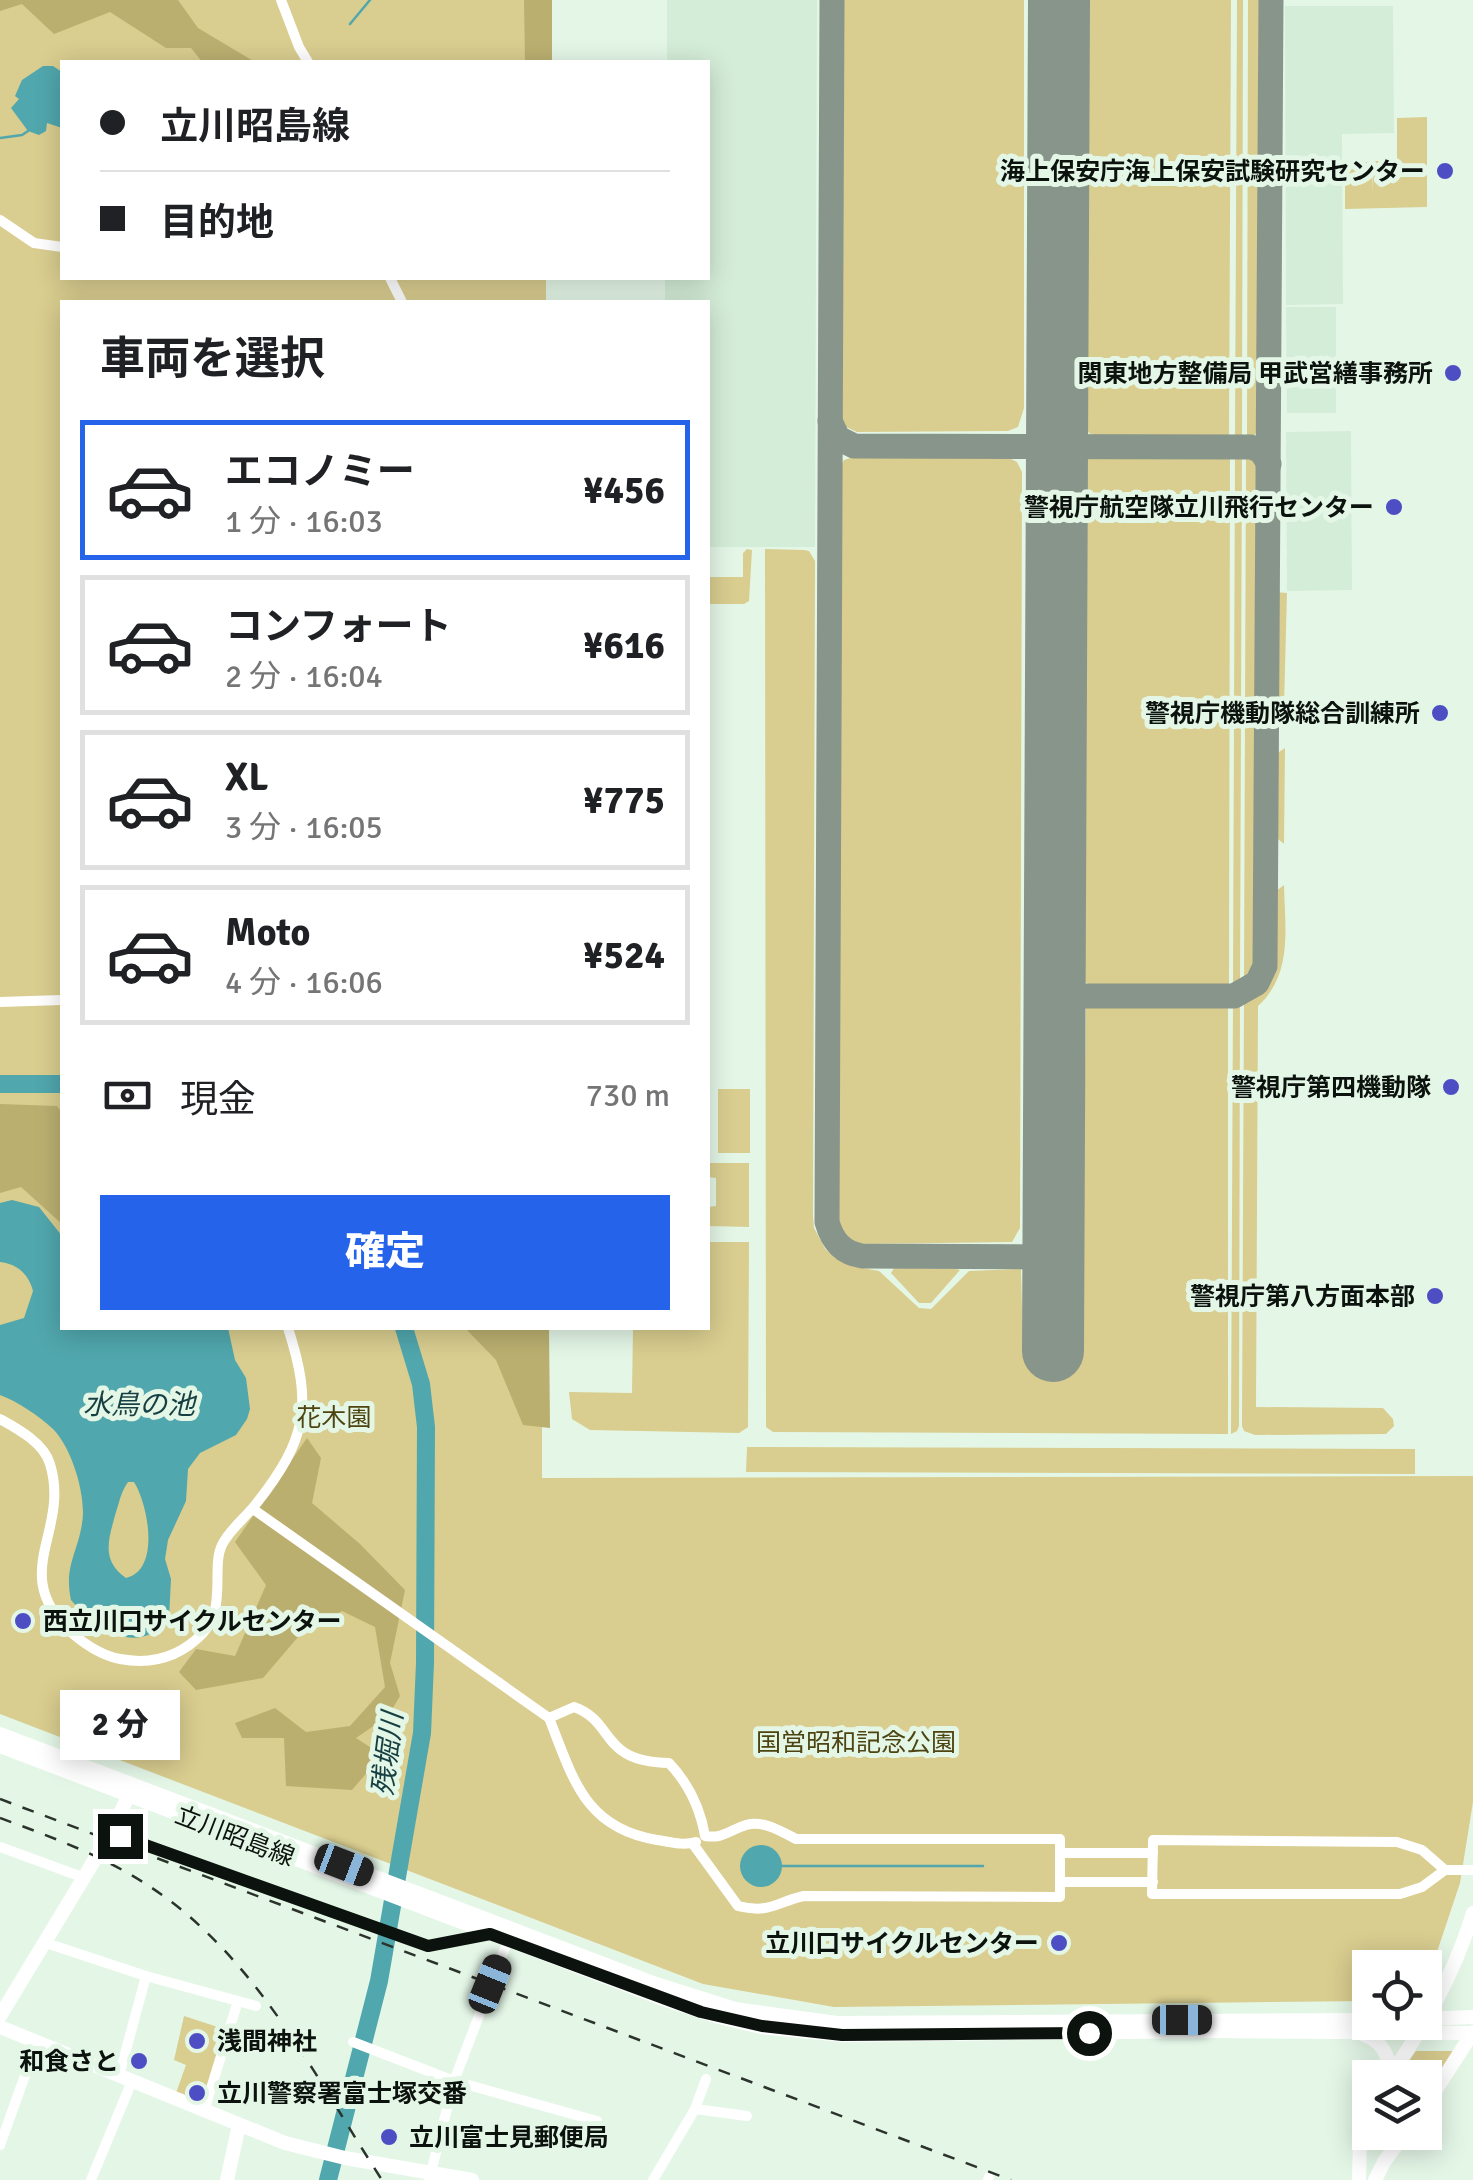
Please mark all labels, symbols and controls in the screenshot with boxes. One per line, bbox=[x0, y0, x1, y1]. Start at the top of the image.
text: 立川昭島線 bbox=[160, 103, 350, 150]
place label: 海上保安庁海上保安試験研究センター bbox=[1000, 156, 1425, 187]
marker: 海上保安庁海上保安試験研究センター bbox=[1434, 160, 1456, 182]
text: 目的地 bbox=[160, 199, 274, 246]
text: 車両を選択 bbox=[100, 332, 325, 387]
place label: 関東地方整備局 甲武営繕事務所 bbox=[1077, 358, 1433, 389]
marker: 関東地方整備局 甲武営繕事務所 bbox=[1442, 362, 1464, 384]
icon: car bbox=[105, 445, 195, 535]
text: エコノミー bbox=[225, 448, 415, 495]
text: ¥456 bbox=[583, 467, 665, 514]
place label: 警視庁航空隊立川飛行センター bbox=[1024, 492, 1374, 523]
marker: 警視庁航空隊立川飛行センター bbox=[1383, 496, 1405, 518]
text: 1 分 · 16:03 bbox=[225, 502, 383, 541]
icon: car bbox=[105, 600, 195, 690]
text: コンフォート bbox=[225, 603, 452, 650]
text: ¥616 bbox=[583, 622, 665, 669]
text: 2 分 · 16:04 bbox=[225, 657, 383, 696]
place label: 警視庁機動隊総合訓練所 bbox=[1145, 698, 1420, 729]
marker: 警視庁機動隊総合訓練所 bbox=[1429, 702, 1451, 724]
text: XL bbox=[225, 754, 268, 801]
icon: car bbox=[105, 755, 195, 845]
text: ¥775 bbox=[583, 777, 665, 824]
text: 3 分 · 16:05 bbox=[225, 808, 383, 847]
text: Moto bbox=[225, 909, 310, 956]
icon: car bbox=[105, 910, 195, 1000]
text: ¥524 bbox=[583, 932, 665, 979]
text: 4 分 · 16:06 bbox=[225, 963, 383, 1002]
icon: cash bbox=[100, 1068, 155, 1123]
place label: 警視庁第四機動隊 bbox=[1231, 1072, 1431, 1103]
text: 現金 bbox=[180, 1076, 256, 1123]
text: 730 m bbox=[586, 1076, 670, 1115]
marker: 警視庁第四機動隊 bbox=[1440, 1076, 1462, 1098]
button: 確定 bbox=[100, 1195, 670, 1310]
place label: 警視庁第八方面本部 bbox=[1190, 1281, 1415, 1312]
marker: 警視庁第八方面本部 bbox=[1424, 1285, 1446, 1307]
water label: 水鳥の池 bbox=[83, 1388, 198, 1422]
park label: 花木園 bbox=[296, 1402, 372, 1433]
place label: 西立川口サイクルセンター bbox=[43, 1606, 342, 1637]
marker: 西立川口サイクルセンター bbox=[12, 1610, 34, 1632]
callout: 2 分 bbox=[60, 1691, 180, 1761]
text: 2 分 bbox=[92, 1705, 148, 1744]
water label: 残堀川 bbox=[366, 1707, 410, 1798]
park label: 国営昭和記念公園 bbox=[756, 1727, 956, 1758]
street label: 立川昭島線 bbox=[171, 1799, 299, 1873]
route end bbox=[98, 1814, 143, 1859]
car bbox=[311, 1840, 377, 1890]
place label: 立川口サイクルセンター bbox=[765, 1928, 1039, 1959]
marker: 立川口サイクルセンター bbox=[1048, 1932, 1070, 1954]
map controls bbox=[1352, 1950, 1442, 2150]
button: locate bbox=[1352, 1950, 1442, 2040]
car bbox=[465, 1951, 515, 2017]
car bbox=[1152, 2005, 1212, 2035]
route start bbox=[1067, 2011, 1112, 2056]
place label: 浅間神社 bbox=[217, 2026, 317, 2057]
marker: 浅間神社 bbox=[186, 2030, 208, 2052]
place label: 和食さと bbox=[19, 2046, 119, 2077]
marker: 和食さと bbox=[128, 2050, 150, 2072]
button: layers bbox=[1352, 2060, 1442, 2150]
place label: 立川警察署富士塚交番 bbox=[217, 2078, 467, 2109]
marker: 立川警察署富士塚交番 bbox=[186, 2082, 208, 2104]
place label: 立川富士見郵便局 bbox=[409, 2122, 609, 2153]
marker: 立川富士見郵便局 bbox=[378, 2126, 400, 2148]

